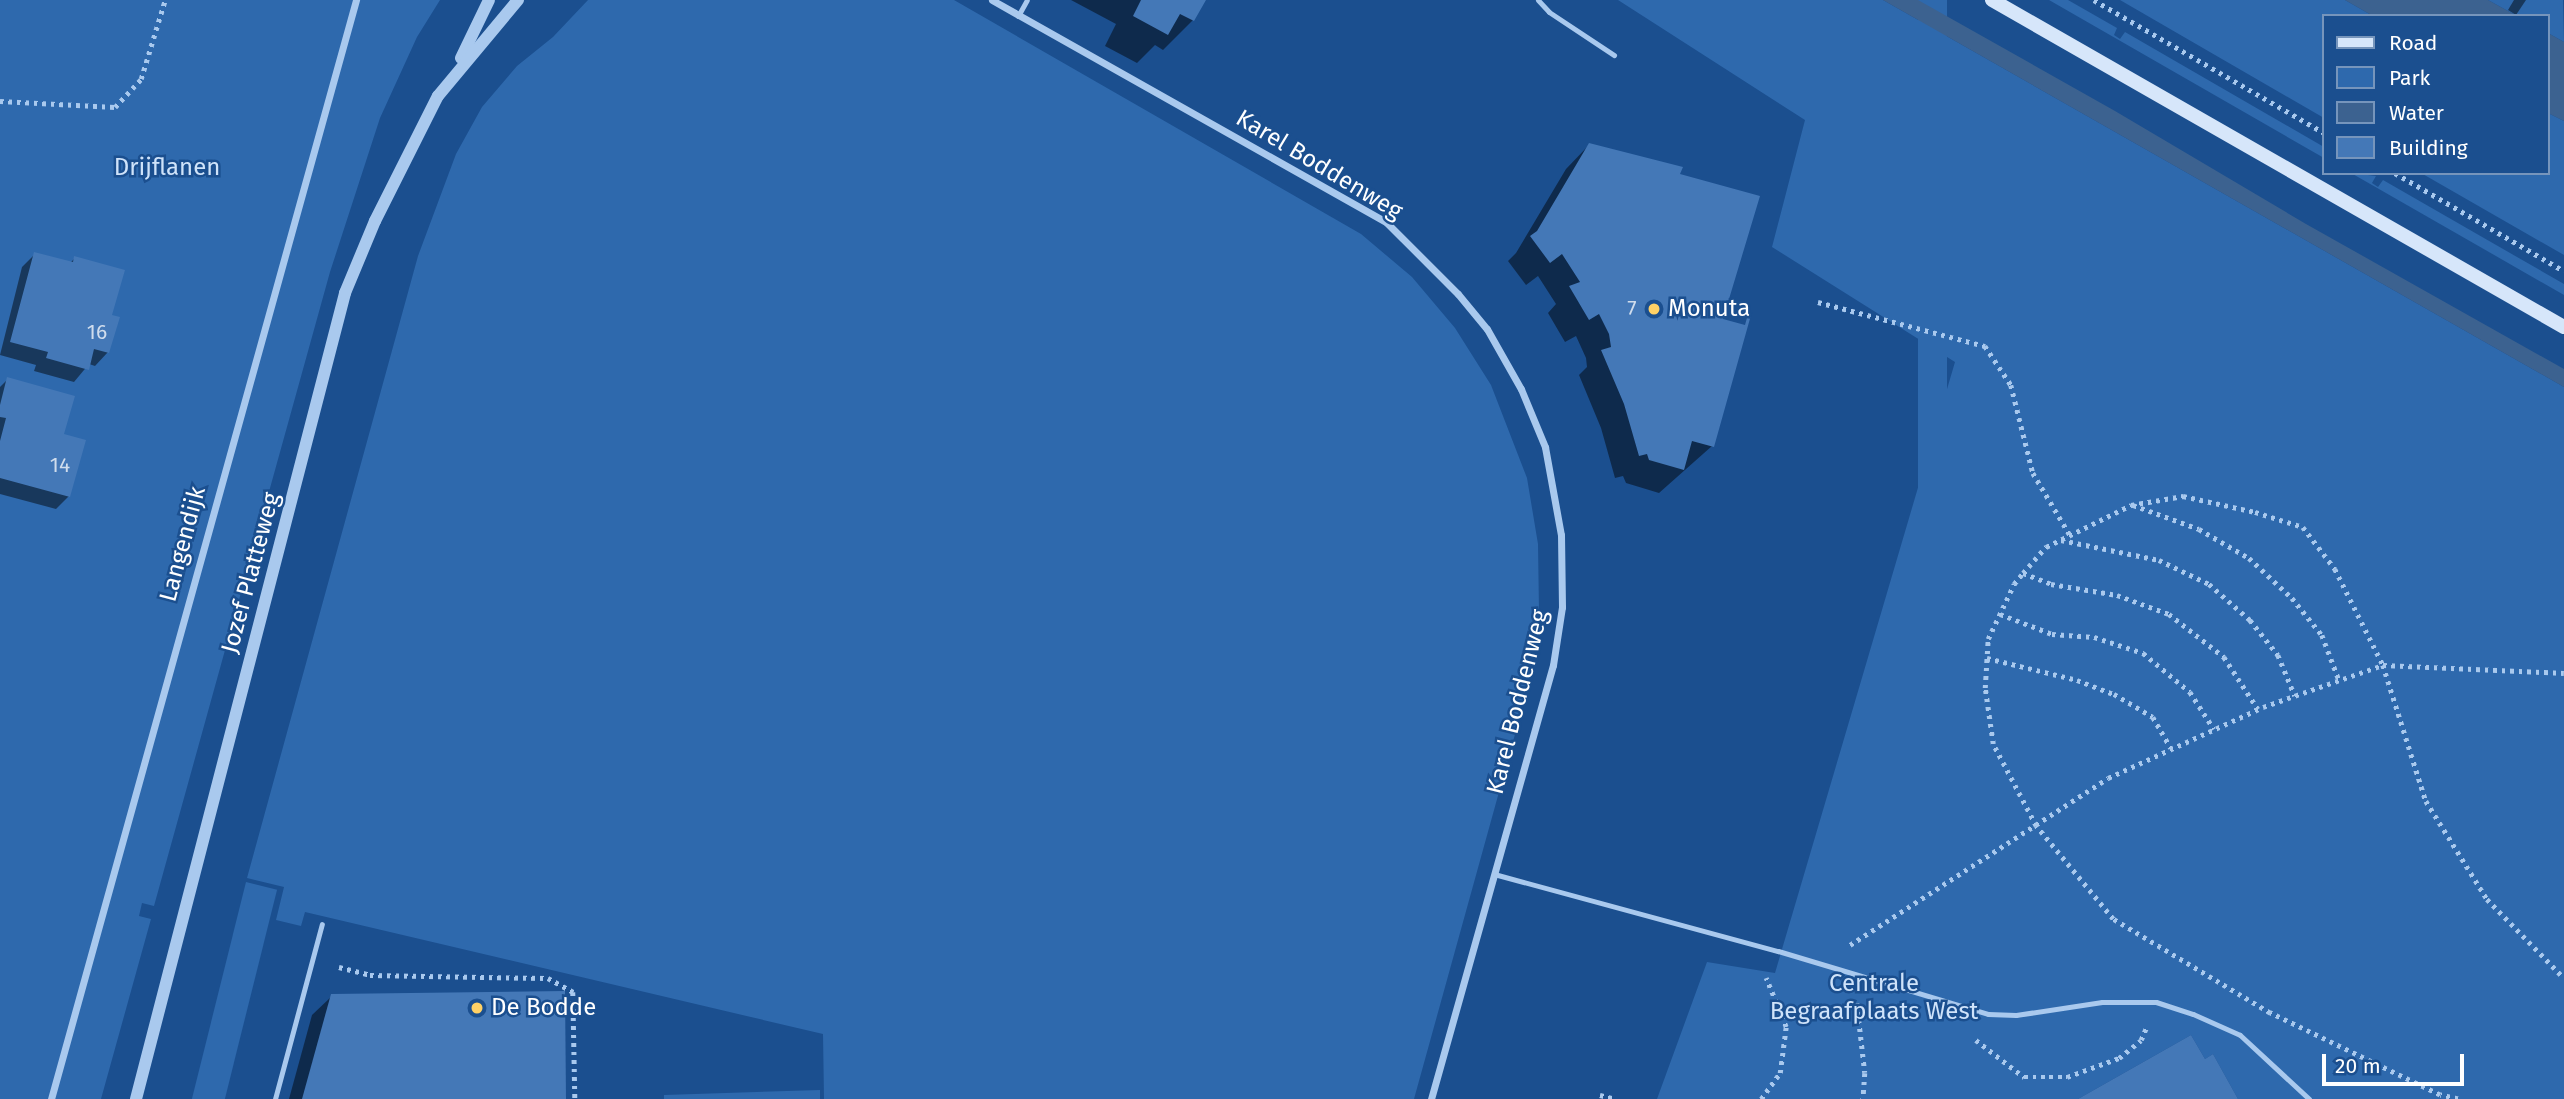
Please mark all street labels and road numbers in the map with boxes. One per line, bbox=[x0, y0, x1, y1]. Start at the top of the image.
street label: Karel Boddenweg bbox=[1230, 104, 1408, 226]
street label: Langendijk bbox=[154, 483, 212, 605]
street label: Jozef Platteweg bbox=[216, 489, 286, 657]
street label: Karel Boddenweg bbox=[1481, 607, 1555, 797]

